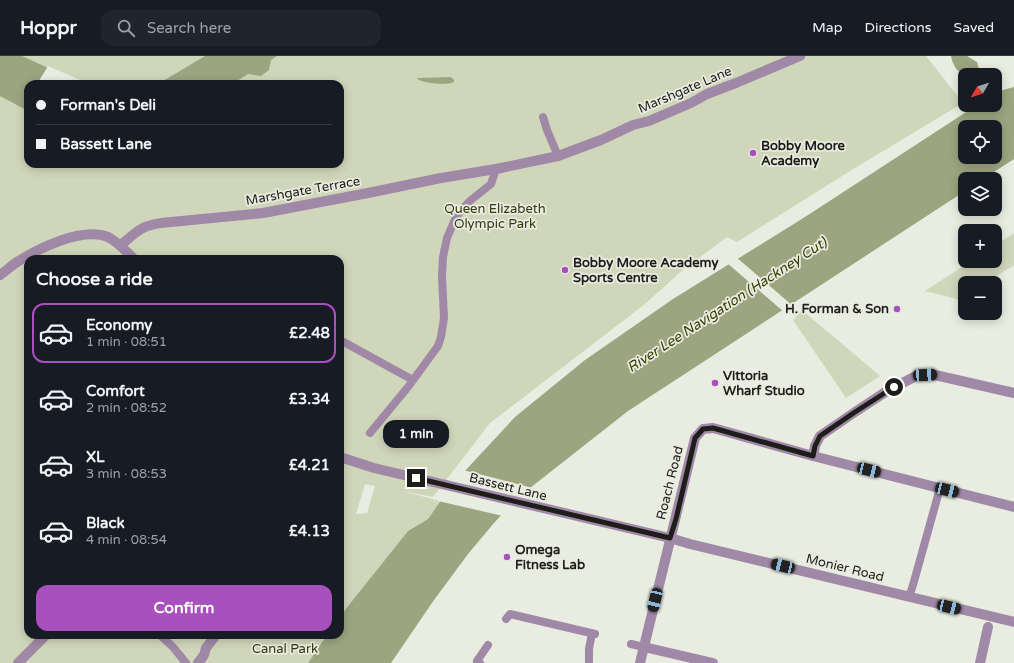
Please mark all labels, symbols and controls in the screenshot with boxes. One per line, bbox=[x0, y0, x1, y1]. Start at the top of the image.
search box bbox=[101, 10, 381, 46]
text: Hoppr bbox=[20, 17, 77, 39]
icon: search bbox=[115, 17, 137, 39]
text: Search here bbox=[147, 19, 231, 37]
text: Map bbox=[812, 19, 843, 36]
text: Directions bbox=[865, 19, 932, 36]
text: Saved bbox=[954, 19, 994, 36]
street label: Marshgate Lane bbox=[636, 63, 734, 117]
north arrow bbox=[958, 68, 1002, 112]
map controls bbox=[958, 68, 1002, 320]
text: Forman's Deli bbox=[60, 96, 156, 114]
button: locate bbox=[958, 120, 1002, 164]
text: Bassett Lane bbox=[60, 135, 152, 153]
place label: Bobby Moore Academy bbox=[761, 138, 845, 169]
marker: Bobby Moore Academy bbox=[748, 148, 758, 158]
button: layers bbox=[958, 172, 1002, 216]
street label: Marshgate Terrace bbox=[245, 173, 361, 209]
park label: Queen Elizabeth Olympic Park bbox=[444, 201, 546, 232]
button: + bbox=[958, 224, 1002, 268]
water label: River Lee Navigation (Hackney Cut) bbox=[624, 233, 831, 376]
place label: Bobby Moore Academy Sports Centre bbox=[573, 255, 718, 286]
marker: Bobby Moore Academy Sports Centre bbox=[560, 265, 570, 275]
text: Choose a ride bbox=[36, 268, 153, 290]
button: − bbox=[958, 276, 1002, 320]
place label: H. Forman & Son bbox=[785, 301, 889, 317]
marker: H. Forman & Son bbox=[892, 304, 902, 314]
icon: car bbox=[38, 315, 74, 351]
text: Economy bbox=[86, 316, 152, 334]
text: £2.48 bbox=[289, 324, 330, 342]
text: 1 min · 08:51 bbox=[86, 334, 167, 350]
place label: Vittoria Wharf Studio bbox=[723, 368, 805, 399]
car bbox=[913, 368, 937, 382]
marker: Vittoria Wharf Studio bbox=[710, 378, 720, 388]
route start bbox=[885, 378, 903, 396]
icon: car bbox=[38, 381, 74, 417]
text: Comfort bbox=[86, 382, 145, 400]
text: £3.34 bbox=[289, 390, 330, 408]
text: 2 min · 08:52 bbox=[86, 400, 167, 416]
callout: 1 min bbox=[383, 420, 449, 448]
text: 1 min bbox=[399, 426, 433, 442]
street label: Roach Road bbox=[653, 444, 687, 522]
icon: car bbox=[38, 447, 74, 483]
text: XL bbox=[86, 448, 105, 466]
text: £4.21 bbox=[289, 456, 330, 474]
car bbox=[856, 461, 882, 479]
text: 3 min · 08:53 bbox=[86, 466, 167, 482]
route end bbox=[407, 469, 425, 487]
street label: Bassett Lane bbox=[467, 470, 549, 504]
car bbox=[934, 481, 960, 499]
icon: car bbox=[38, 513, 74, 549]
text: Black bbox=[86, 514, 125, 532]
text: £4.13 bbox=[289, 522, 330, 540]
text: 4 min · 08:54 bbox=[86, 532, 167, 548]
place label: Omega Fitness Lab bbox=[515, 542, 585, 573]
street label: Monier Road bbox=[804, 551, 886, 585]
marker: Omega Fitness Lab bbox=[502, 552, 512, 562]
car bbox=[770, 557, 796, 575]
button: Confirm bbox=[36, 585, 332, 631]
car bbox=[646, 587, 664, 613]
car bbox=[936, 598, 962, 616]
park label: Canal Park bbox=[252, 641, 318, 657]

